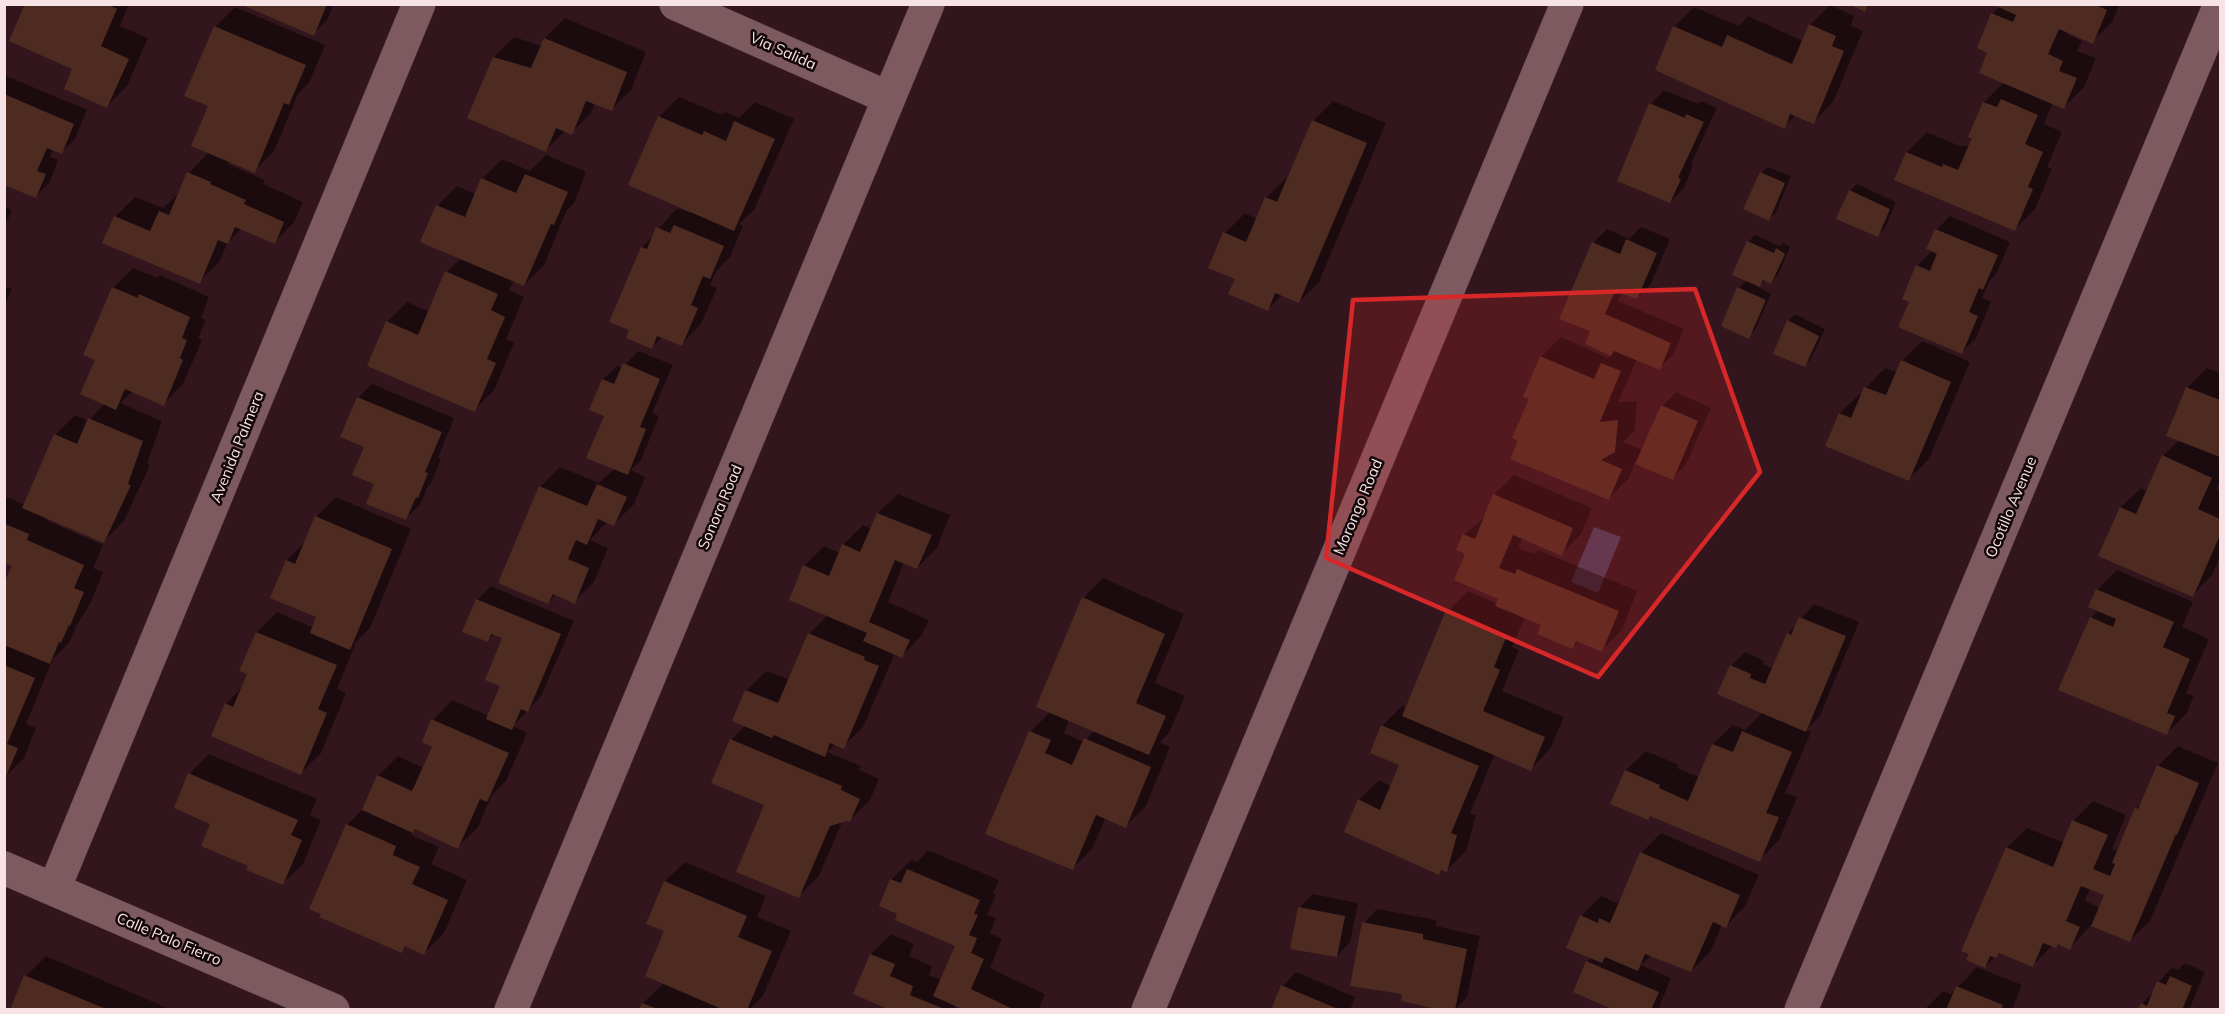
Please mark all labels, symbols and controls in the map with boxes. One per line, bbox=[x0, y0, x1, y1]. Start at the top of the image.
street label: Via Salida bbox=[747, 28, 819, 74]
street label: Avenida Palmera bbox=[206, 388, 268, 505]
street label: Ocotillo Avenue bbox=[1981, 453, 2040, 560]
street label: Morongo Road bbox=[1329, 456, 1386, 558]
street label: Sonora Road bbox=[693, 462, 746, 552]
street label: Calle Palo Fierro bbox=[114, 908, 225, 969]

